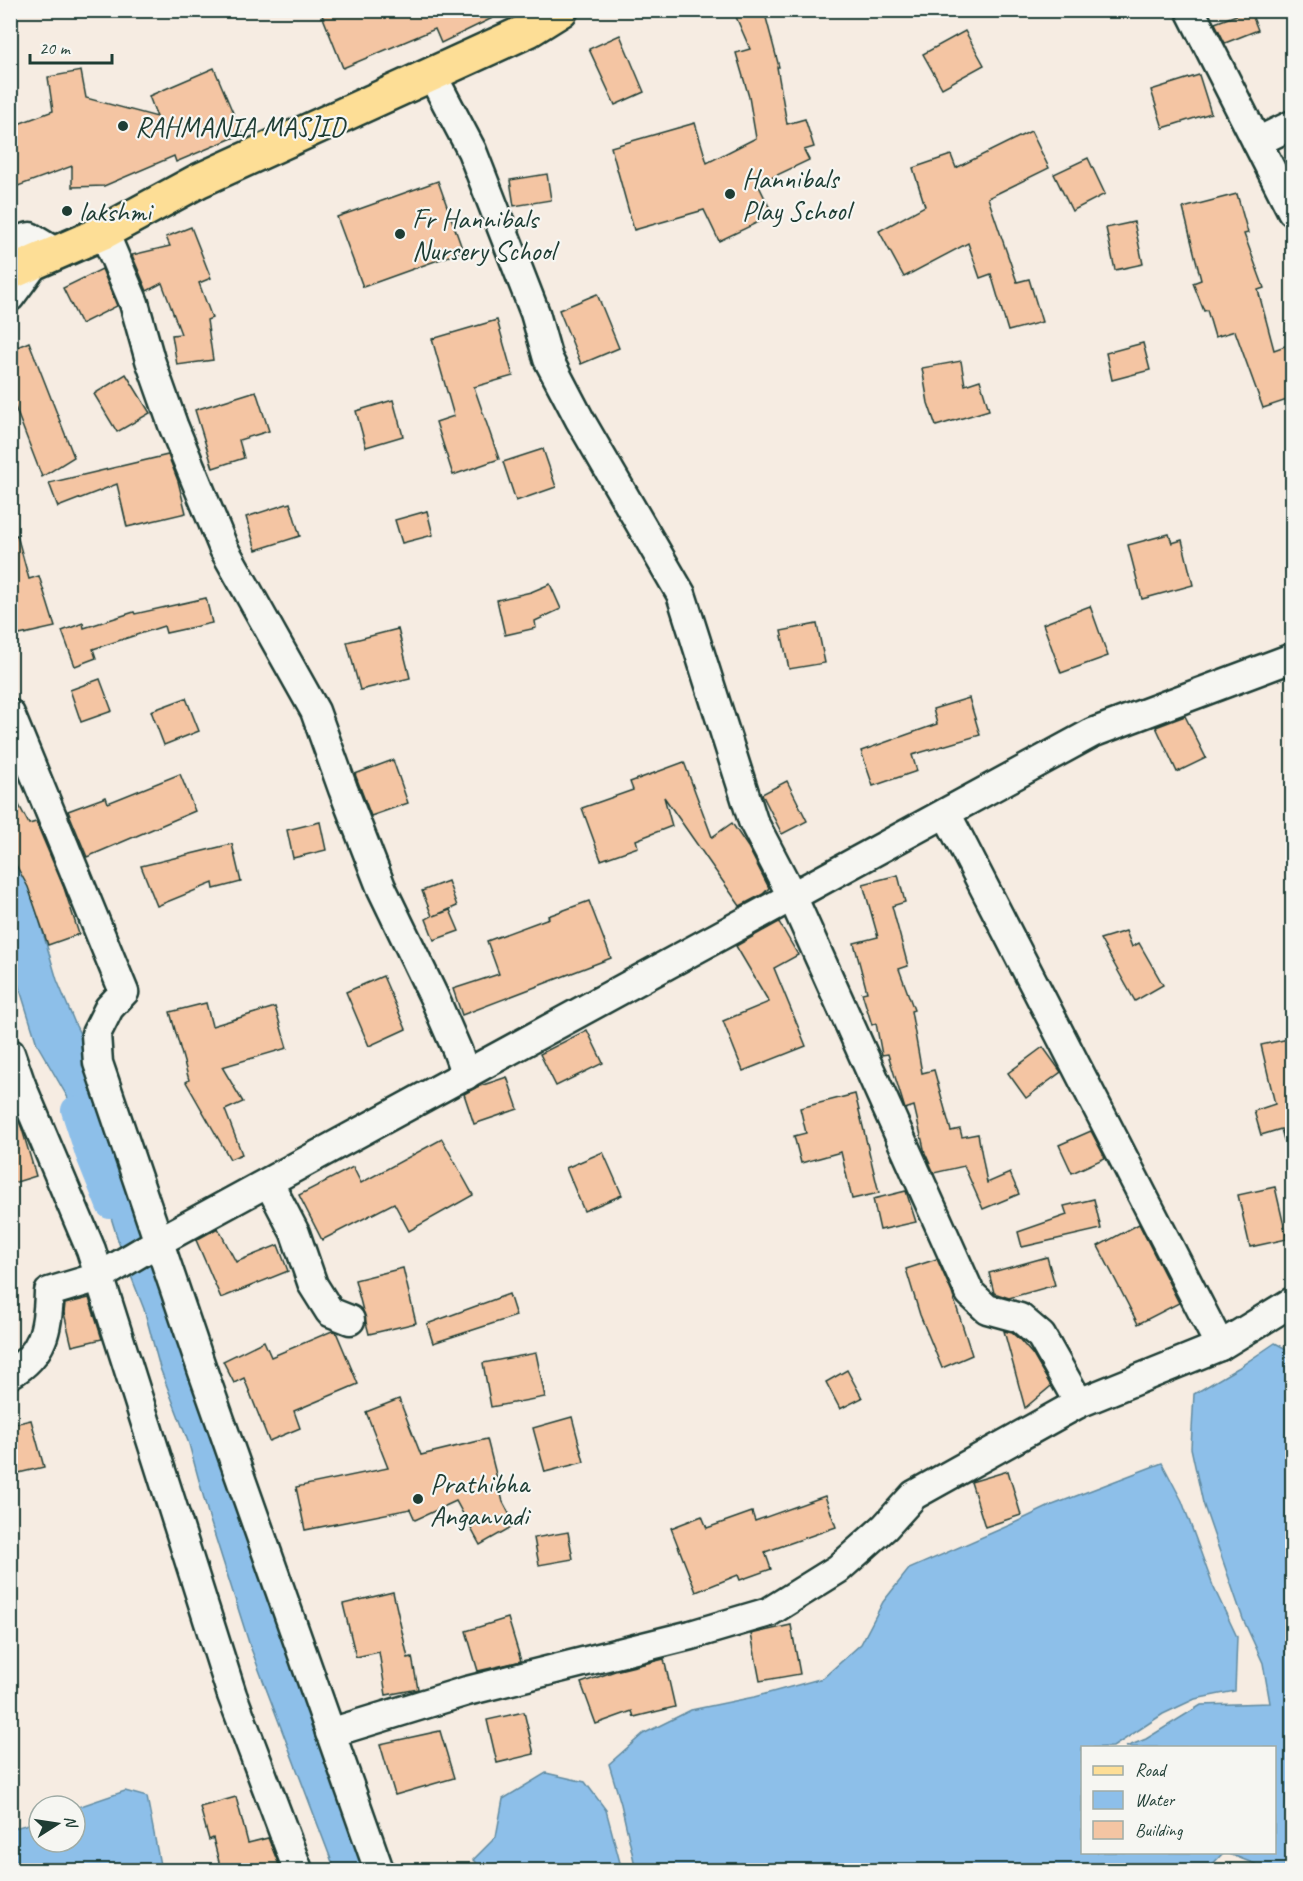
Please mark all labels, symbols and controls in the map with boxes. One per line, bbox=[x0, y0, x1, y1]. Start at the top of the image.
scale bar bbox=[30, 27, 112, 65]
text: 20 m bbox=[39, 37, 72, 59]
place label: RAHMANIA MASJID bbox=[135, 109, 347, 144]
marker: RAHMANIA MASJID bbox=[116, 119, 130, 133]
place label: Hannibals Play School bbox=[742, 161, 855, 228]
marker: Hannibals Play School bbox=[723, 187, 737, 201]
place label: lakshmi bbox=[79, 194, 155, 229]
place label: Fr Hannibals Nursery School bbox=[412, 201, 560, 268]
marker: lakshmi bbox=[60, 204, 74, 218]
marker: Fr Hannibals Nursery School bbox=[393, 227, 407, 241]
place label: Prathibha Anganvadi bbox=[430, 1466, 532, 1533]
marker: Prathibha Anganvadi bbox=[411, 1492, 425, 1506]
legend bbox=[1081, 1746, 1276, 1854]
text: Road bbox=[1135, 1759, 1168, 1781]
text: Water bbox=[1135, 1789, 1176, 1811]
north arrow bbox=[27, 1794, 87, 1854]
text: N bbox=[60, 1814, 82, 1831]
text: Building bbox=[1135, 1819, 1184, 1841]

